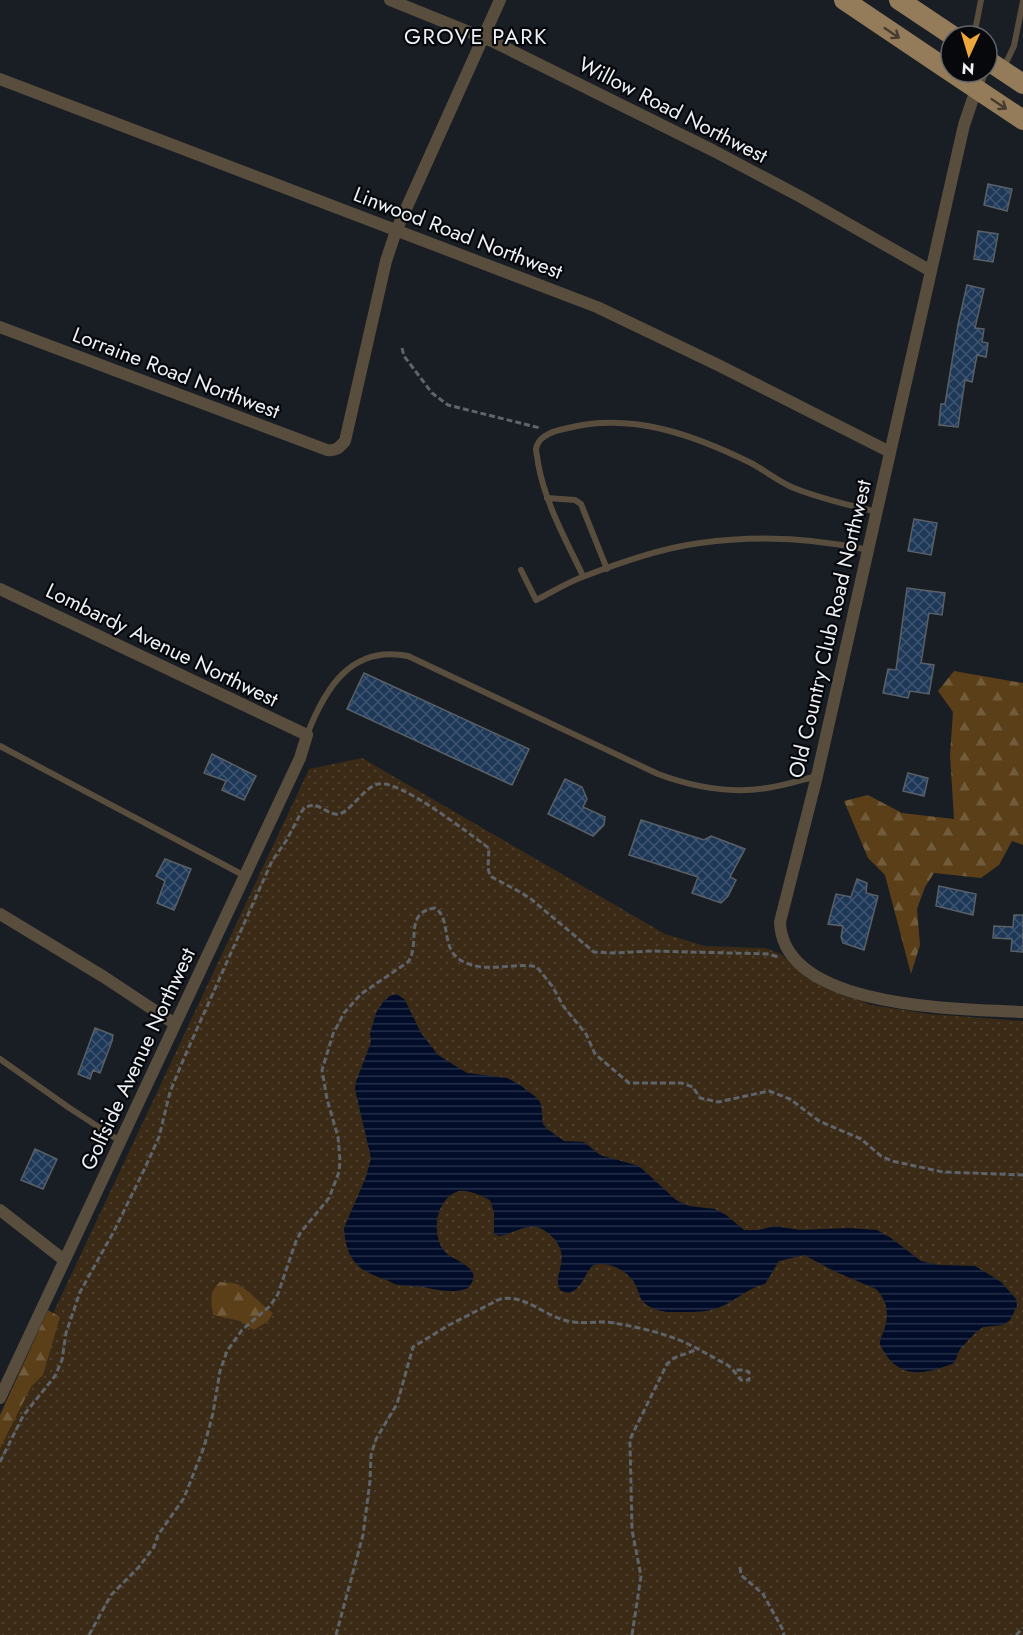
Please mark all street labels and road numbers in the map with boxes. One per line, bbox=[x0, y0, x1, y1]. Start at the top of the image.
street label: Willow Road Northwest bbox=[573, 49, 773, 171]
street label: Linwood Road Northwest bbox=[349, 179, 567, 287]
street label: Lorraine Road Northwest bbox=[68, 320, 284, 426]
street label: Old Country Club Road Northwest bbox=[781, 477, 879, 781]
street label: Lombardy Avenue Northwest bbox=[41, 576, 283, 714]
street label: Golfside Avenue Northwest bbox=[73, 943, 203, 1175]

